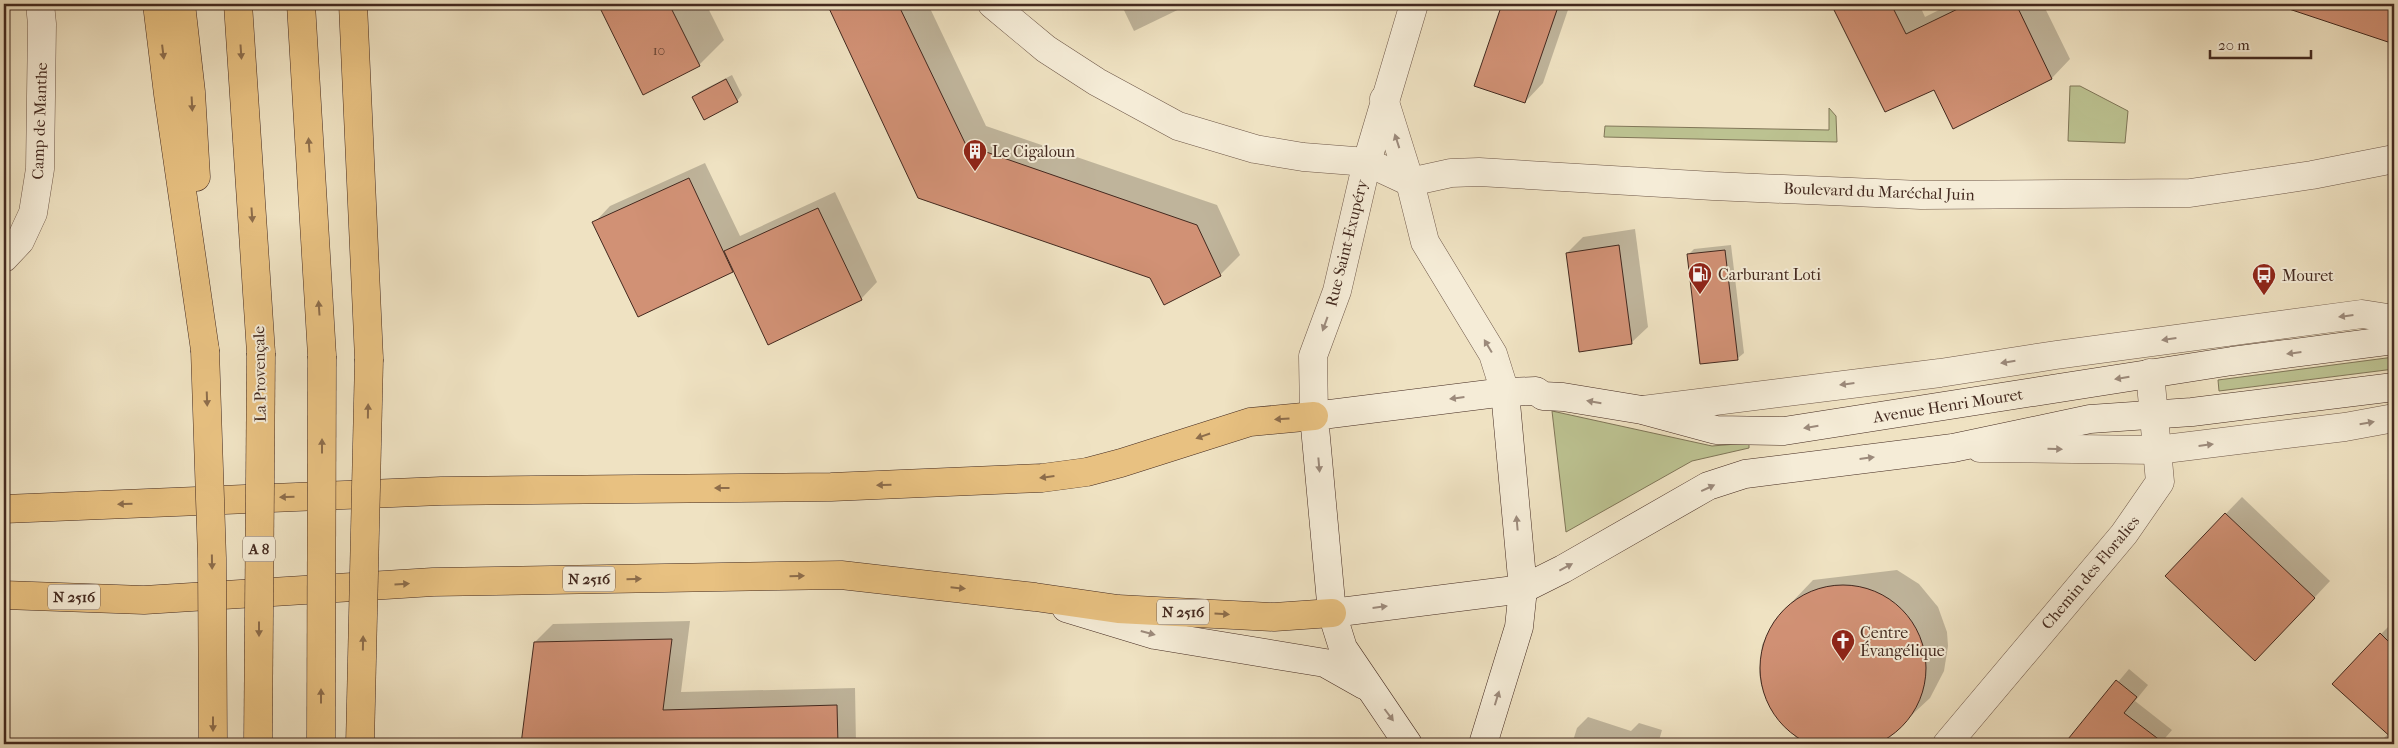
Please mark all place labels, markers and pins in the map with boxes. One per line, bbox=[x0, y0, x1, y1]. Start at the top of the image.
building icon: Le Cigaloun bbox=[962, 138, 988, 172]
place label: Le Cigaloun bbox=[992, 142, 1076, 161]
fuel station icon: Carburant Loti bbox=[1687, 261, 1713, 295]
bus stop icon: Mouret bbox=[2251, 262, 2277, 296]
place label: Carburant Loti bbox=[1718, 265, 1821, 284]
place label: Mouret bbox=[2282, 266, 2334, 285]
place label: Centre Évangélique bbox=[1860, 623, 1945, 660]
church icon: Centre Évangélique bbox=[1830, 628, 1856, 662]

